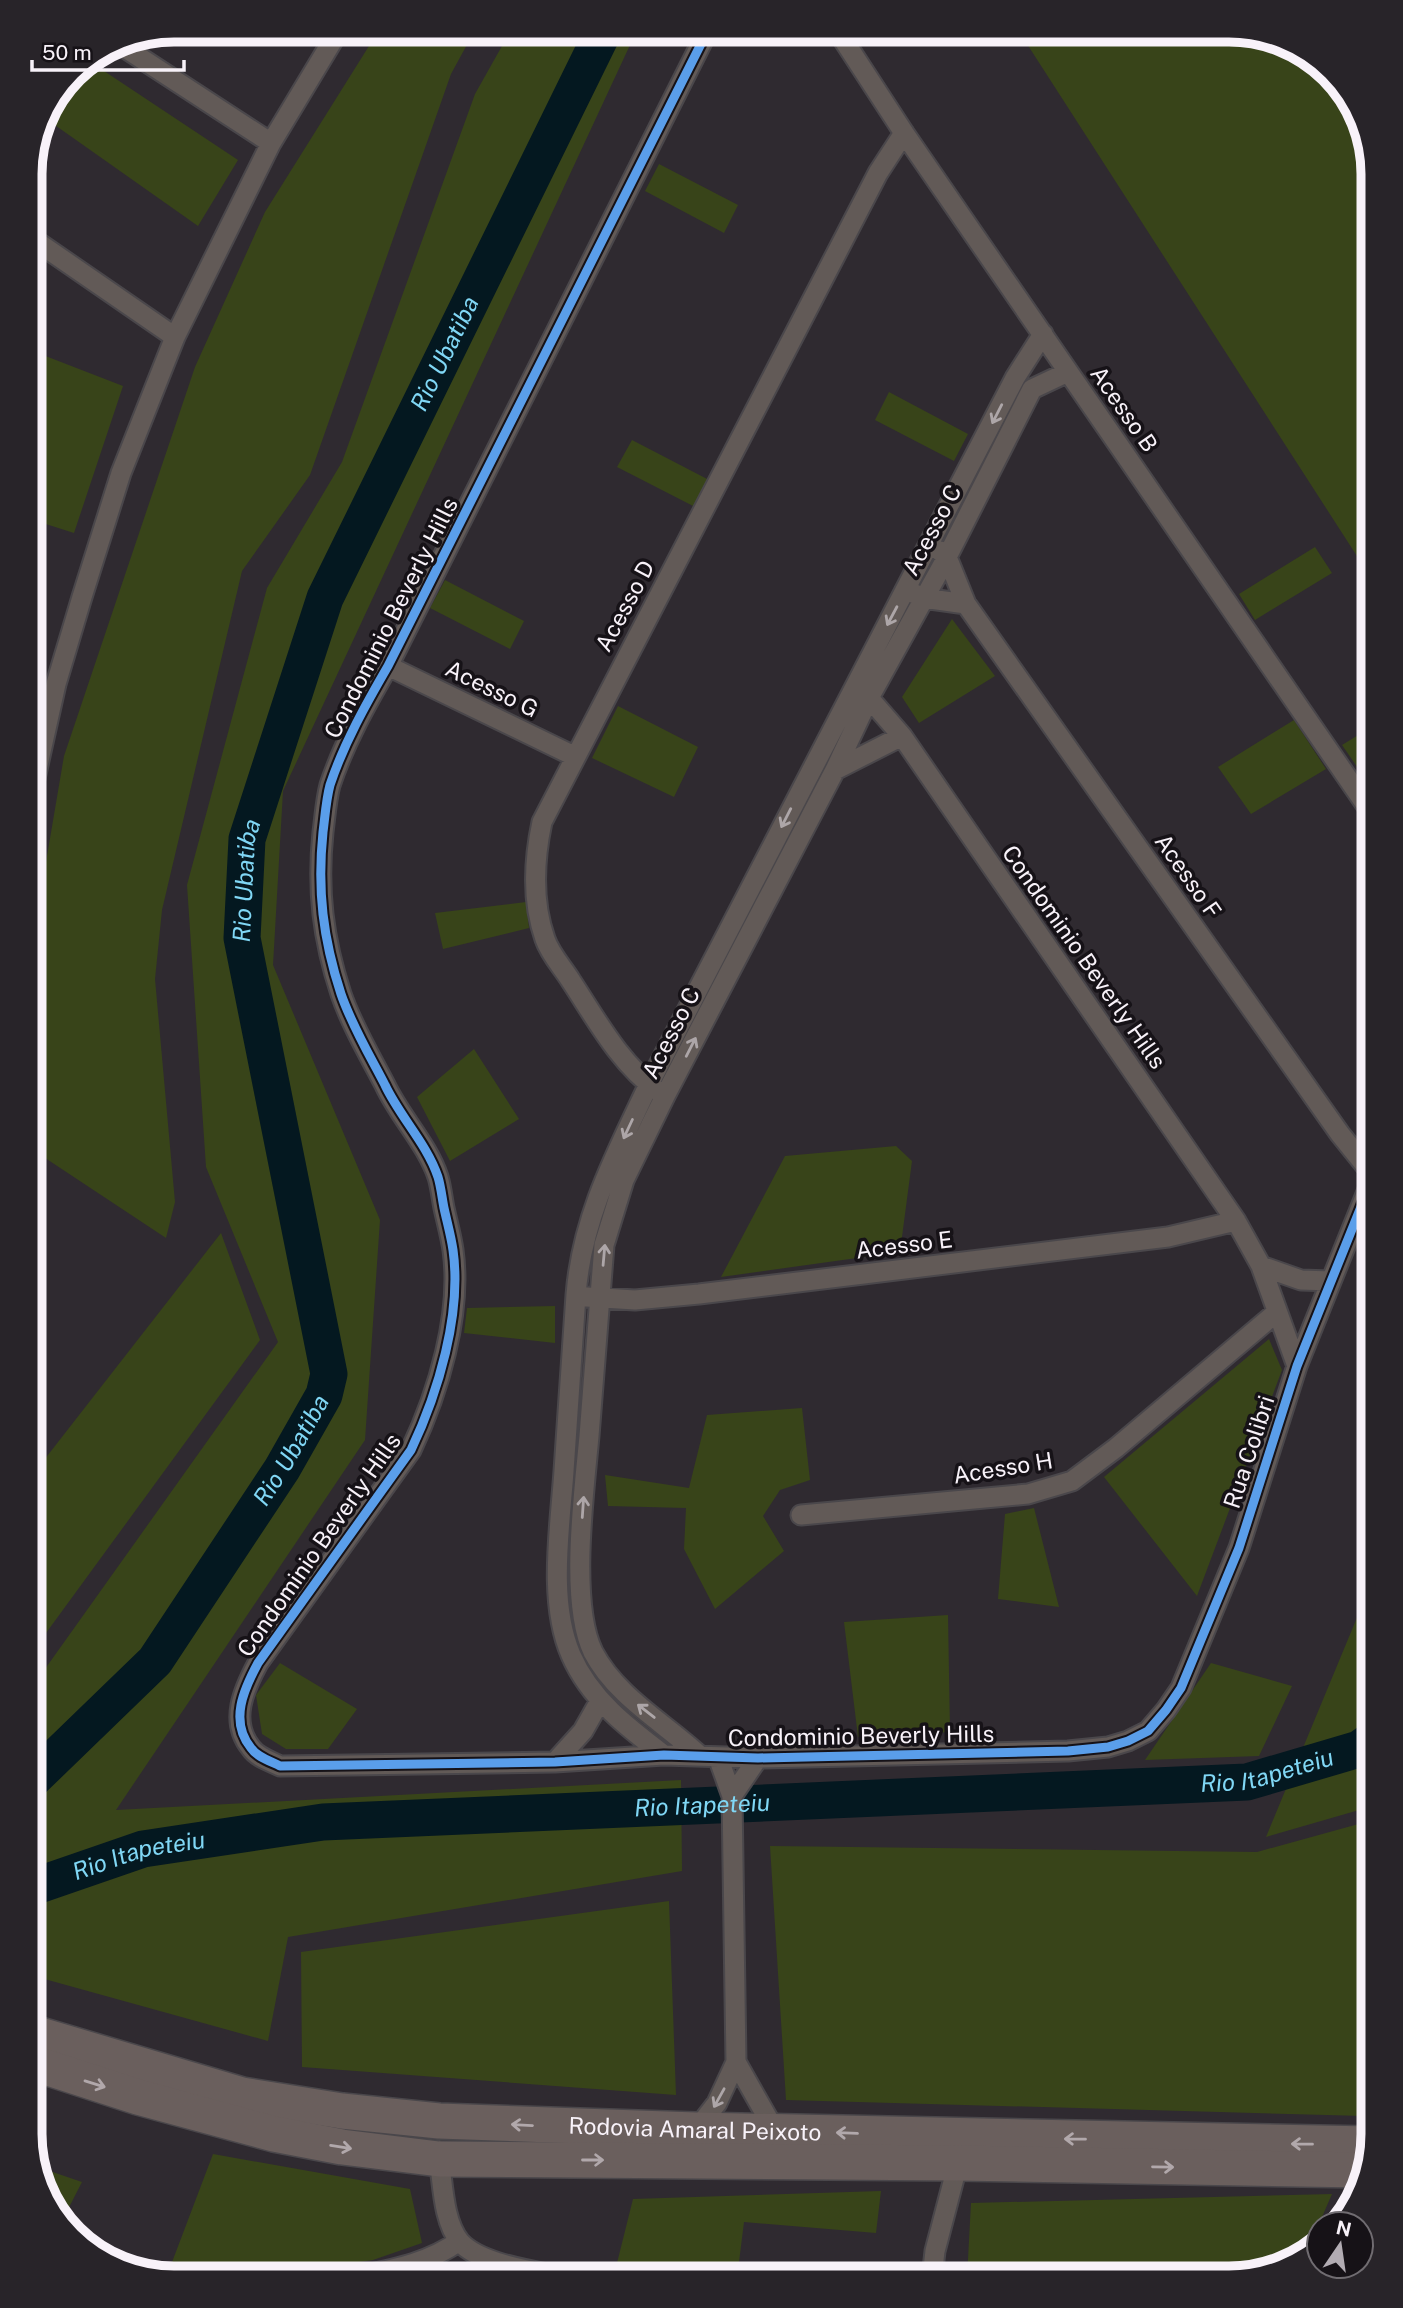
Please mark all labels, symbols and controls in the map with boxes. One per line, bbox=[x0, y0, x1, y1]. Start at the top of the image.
scale bar bbox=[32, 28, 184, 72]
text: 50 m bbox=[42, 40, 92, 65]
water label: Rio Ubatiba bbox=[404, 291, 484, 415]
street label: Acesso B bbox=[1085, 361, 1164, 457]
one-way arrow bbox=[989, 403, 1003, 424]
street label: Acesso C bbox=[896, 480, 967, 580]
street label: Condominio Beverly Hills bbox=[318, 493, 463, 743]
street label: Acesso D bbox=[589, 556, 660, 656]
one-way arrow bbox=[884, 605, 898, 626]
street label: Acesso G bbox=[441, 655, 543, 723]
one-way arrow bbox=[779, 807, 793, 827]
water label: Rio Ubatiba bbox=[227, 815, 266, 943]
street label: Acesso F bbox=[1150, 828, 1227, 923]
street label: Condominio Beverly Hills bbox=[997, 840, 1172, 1074]
street label: Acesso C bbox=[636, 983, 705, 1083]
one-way arrow bbox=[685, 1037, 698, 1058]
one-way arrow bbox=[621, 1118, 634, 1140]
street label: Acesso E bbox=[854, 1225, 954, 1264]
one-way arrow bbox=[598, 1245, 611, 1267]
water label: Rio Ubatiba bbox=[247, 1390, 334, 1511]
street label: Rua Colibri bbox=[1218, 1392, 1279, 1512]
street label: Condominio Beverly Hills bbox=[231, 1428, 406, 1662]
street label: Acesso H bbox=[951, 1446, 1055, 1489]
one-way arrow bbox=[577, 1496, 590, 1518]
one-way arrow bbox=[638, 1704, 656, 1719]
street label: Condominio Beverly Hills bbox=[728, 1720, 994, 1751]
water label: Rio Itapeteiu bbox=[1200, 1742, 1337, 1797]
water label: Rio Itapeteiu bbox=[633, 1788, 771, 1822]
water label: Rio Itapeteiu bbox=[69, 1825, 207, 1885]
one-way arrow bbox=[83, 2078, 105, 2091]
one-way arrow bbox=[712, 2087, 726, 2107]
street label: Rodovia Amaral Peixoto bbox=[568, 2112, 822, 2146]
one-way arrow bbox=[510, 2119, 533, 2132]
one-way arrow bbox=[836, 2126, 859, 2139]
one-way arrow bbox=[1063, 2132, 1086, 2145]
one-way arrow bbox=[1291, 2137, 1314, 2151]
one-way arrow bbox=[329, 2140, 352, 2153]
one-way arrow bbox=[581, 2154, 604, 2167]
one-way arrow bbox=[1151, 2161, 1174, 2174]
north arrow bbox=[1305, 2210, 1375, 2280]
text: N bbox=[1334, 2216, 1354, 2241]

